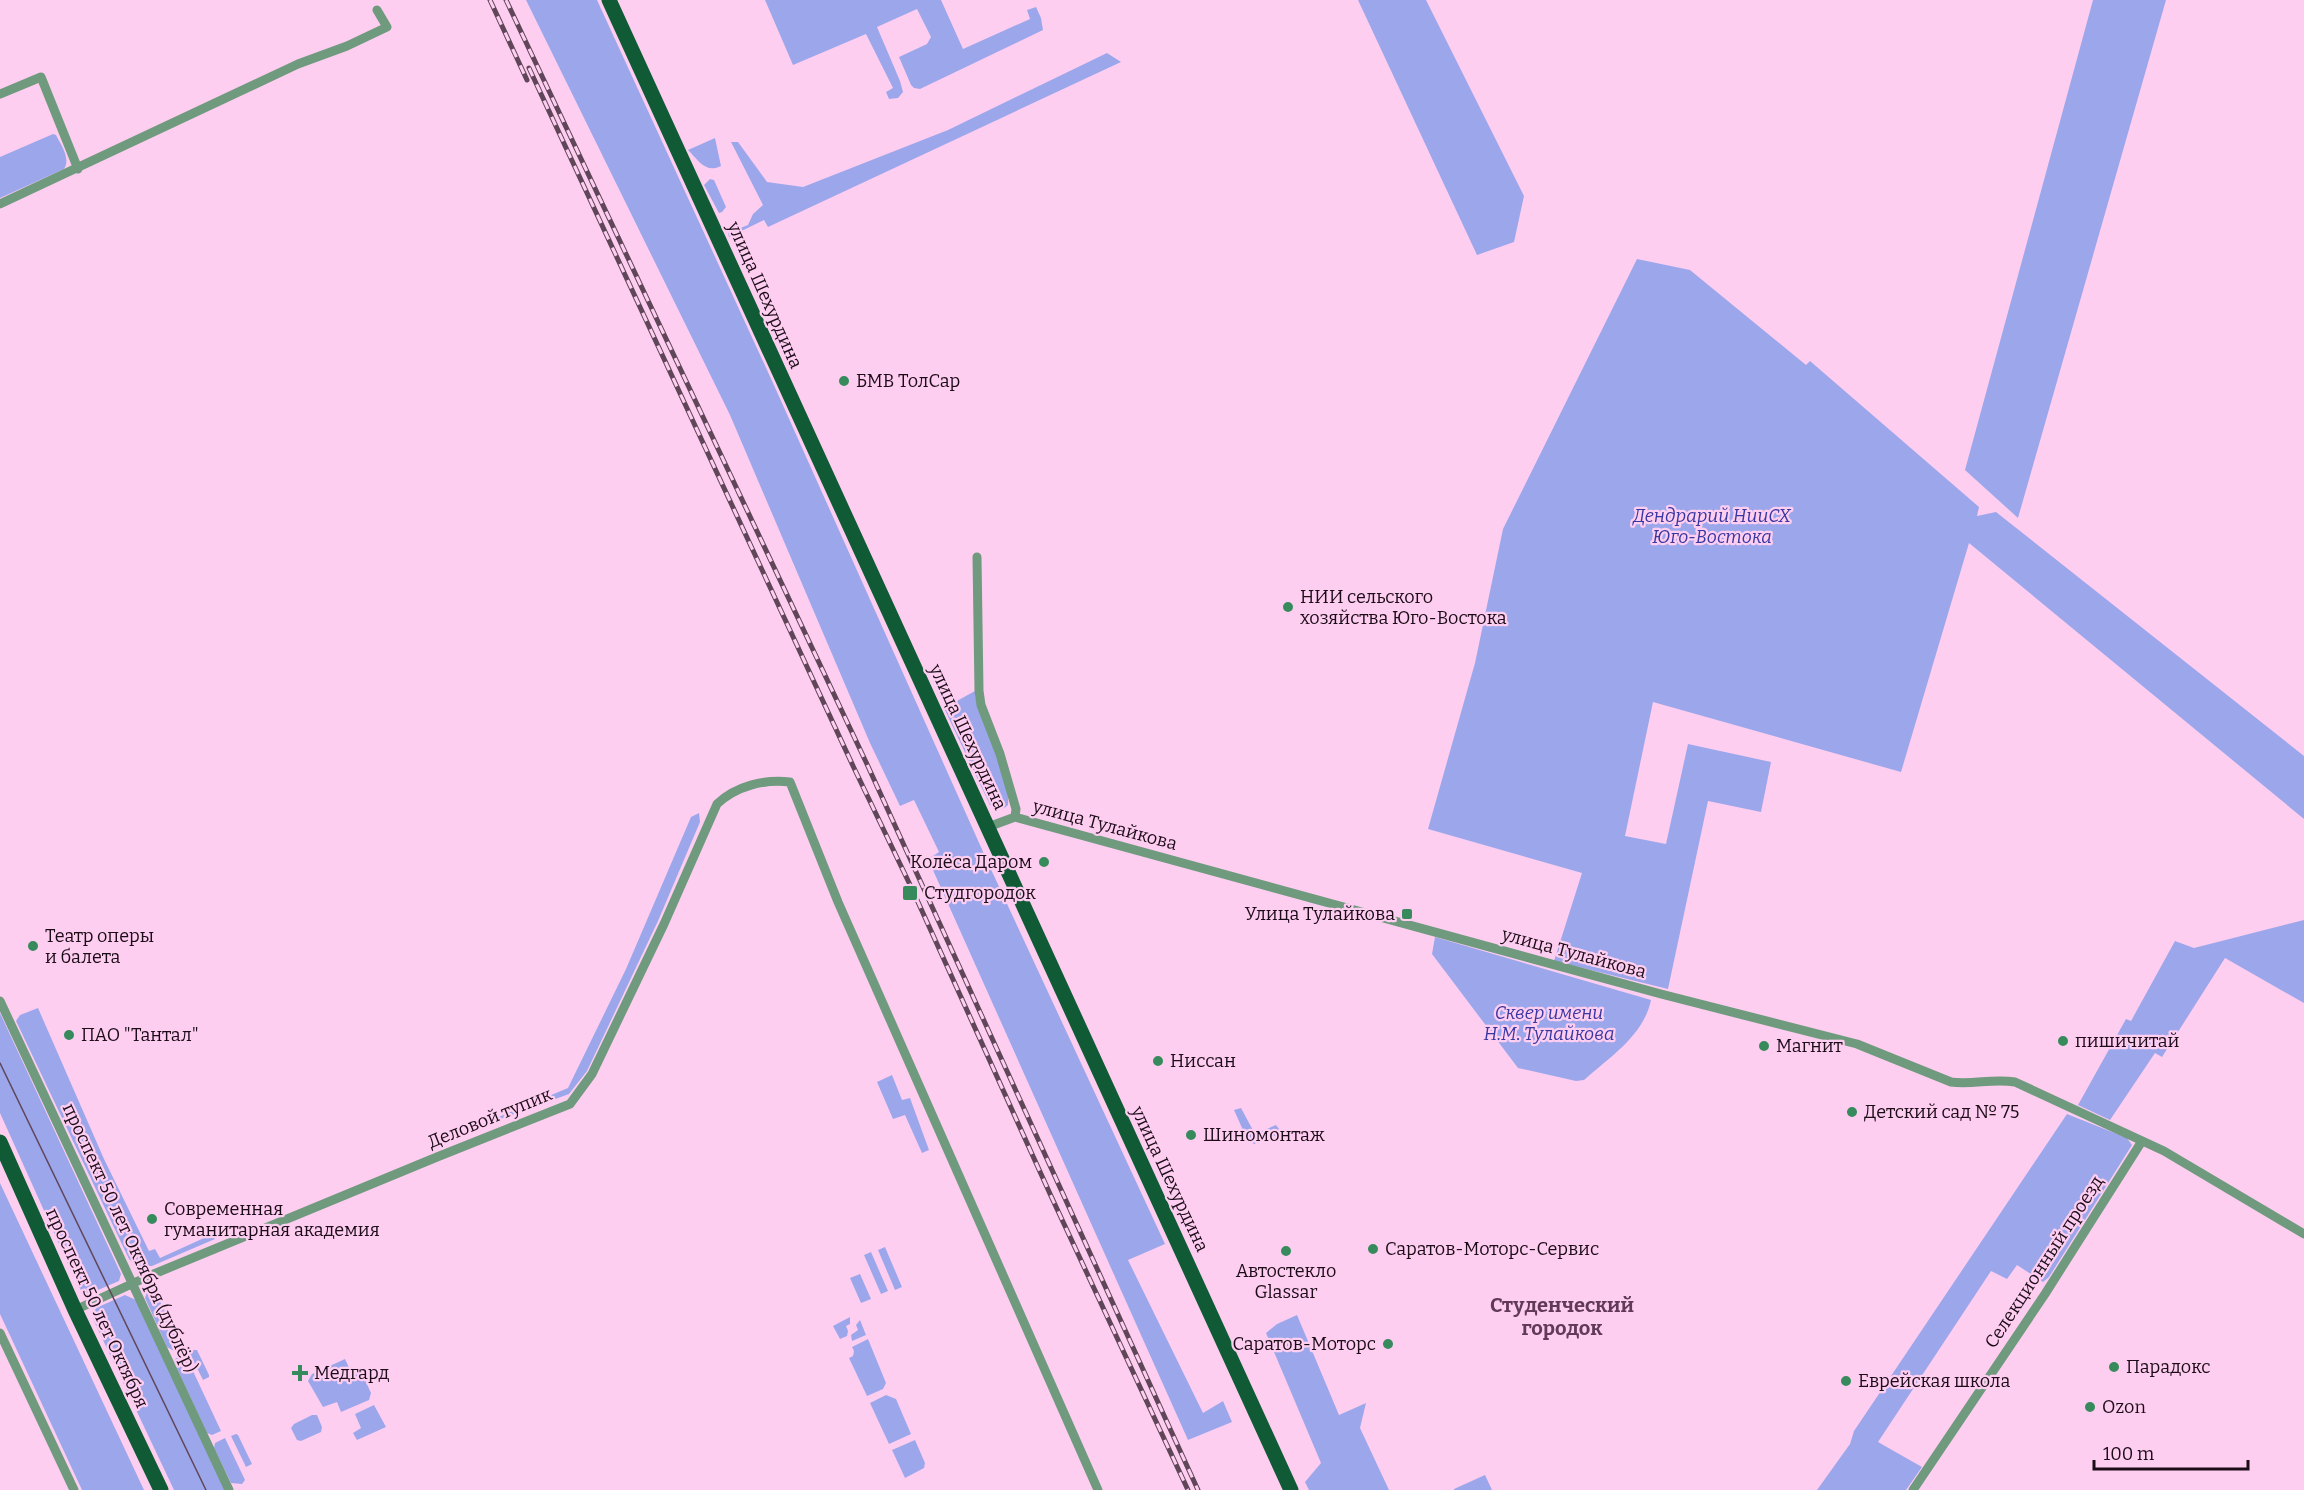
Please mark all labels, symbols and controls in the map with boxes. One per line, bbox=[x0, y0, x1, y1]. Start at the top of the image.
street label: улица Шехурдина bbox=[722, 217, 807, 372]
place label: БМВ ТолСар bbox=[856, 370, 960, 392]
marker: БМВ ТолСар bbox=[837, 374, 851, 388]
park label: Дендрарий НииСХ Юго-Востока bbox=[1631, 505, 1791, 548]
place label: НИИ сельского хозяйства Юго-Востока bbox=[1300, 586, 1507, 629]
marker: НИИ сельского хозяйства Юго-Востока bbox=[1281, 600, 1295, 614]
street label: улица Шехурдина bbox=[924, 660, 1011, 814]
street label: улица Тулайкова bbox=[1029, 795, 1180, 855]
place label: Колёса Даром bbox=[910, 851, 1032, 873]
marker: Колёса Даром bbox=[1037, 855, 1051, 869]
place label: Студгородок bbox=[924, 882, 1036, 904]
marker: Студгородок bbox=[901, 884, 919, 902]
place label: Улица Тулайкова bbox=[1245, 903, 1395, 925]
marker: Улица Тулайкова bbox=[1400, 907, 1414, 921]
street label: улица Тулайкова bbox=[1498, 923, 1649, 983]
place label: Театр оперы и балета bbox=[45, 925, 154, 968]
marker: Театр оперы и балета bbox=[26, 939, 40, 953]
park label: Сквер имени Н.М. Тулайкова bbox=[1483, 1002, 1615, 1045]
place label: ПАО "Тантал" bbox=[81, 1024, 199, 1046]
marker: ПАО "Тантал" bbox=[62, 1028, 76, 1042]
place label: пишичитай bbox=[2075, 1030, 2180, 1052]
marker: пишичитай bbox=[2056, 1034, 2070, 1048]
place label: Магнит bbox=[1776, 1035, 1843, 1057]
marker: Магнит bbox=[1757, 1039, 1771, 1053]
place label: Ниссан bbox=[1170, 1050, 1236, 1072]
marker: Ниссан bbox=[1151, 1054, 1165, 1068]
street label: Деловой тупик bbox=[425, 1083, 556, 1153]
street label: проспект 50 лет Октября (дублёр) bbox=[58, 1100, 202, 1376]
place label: Детский сад № 75 bbox=[1864, 1101, 2019, 1123]
street label: улица Шехурдина bbox=[1126, 1102, 1213, 1256]
marker: Детский сад № 75 bbox=[1845, 1105, 1859, 1119]
place label: Шиномонтаж bbox=[1203, 1124, 1325, 1146]
marker: Шиномонтаж bbox=[1184, 1128, 1198, 1142]
street label: Селекционный проезд bbox=[1980, 1172, 2108, 1352]
place label: Современная гуманитарная академия bbox=[164, 1198, 380, 1241]
street label: проспект 50 лет Октября bbox=[41, 1205, 153, 1411]
marker: Современная гуманитарная академия bbox=[145, 1212, 159, 1226]
place label: Саратов-Моторс-Сервис bbox=[1385, 1238, 1599, 1260]
marker: Саратов-Моторс-Сервис bbox=[1366, 1242, 1380, 1256]
marker: Автостекло Glassar bbox=[1279, 1244, 1293, 1258]
place label: Автостекло Glassar bbox=[1236, 1260, 1336, 1303]
district label: Студенческий городок bbox=[1490, 1293, 1634, 1340]
place label: Саратов-Моторс bbox=[1233, 1333, 1376, 1355]
marker: Саратов-Моторс bbox=[1381, 1337, 1395, 1351]
place label: Парадокс bbox=[2126, 1356, 2210, 1378]
marker: Парадокс bbox=[2107, 1360, 2121, 1374]
place label: Медгард bbox=[314, 1362, 389, 1384]
marker: Медгард bbox=[291, 1364, 309, 1382]
place label: Еврейская школа bbox=[1858, 1370, 2011, 1392]
marker: Еврейская школа bbox=[1839, 1374, 1853, 1388]
place label: Ozon bbox=[2102, 1396, 2146, 1418]
marker: Ozon bbox=[2083, 1400, 2097, 1414]
scale bar bbox=[2094, 1433, 2248, 1471]
text: 100 m bbox=[2103, 1443, 2154, 1465]

